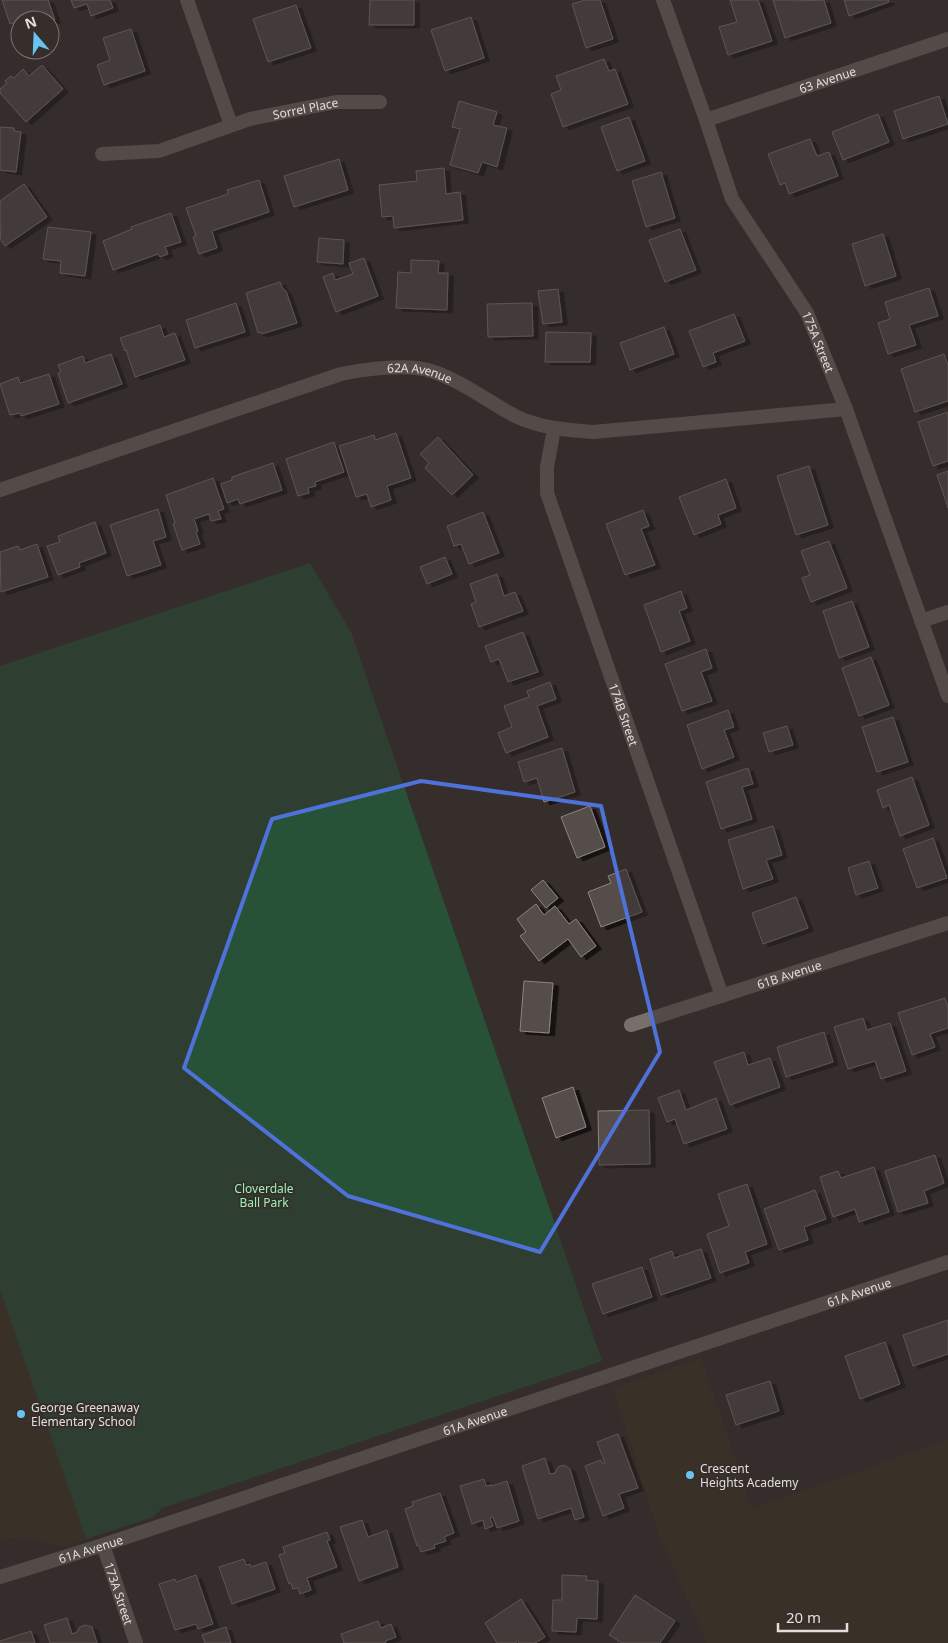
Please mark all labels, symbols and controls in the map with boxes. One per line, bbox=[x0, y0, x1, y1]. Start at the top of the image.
north arrow bbox=[10, 10, 60, 60]
text: N bbox=[22, 11, 39, 33]
street label: 63 Avenue bbox=[797, 62, 858, 97]
street label: Sorrel Place bbox=[271, 93, 340, 123]
street label: 175A Street bbox=[799, 308, 839, 376]
street label: 62A Avenue bbox=[387, 359, 456, 387]
street label: 174B Street bbox=[605, 681, 643, 749]
street label: 61B Avenue bbox=[755, 956, 824, 992]
park label: Cloverdale Ball Park bbox=[234, 1180, 294, 1211]
street label: 61A Avenue bbox=[825, 1273, 893, 1311]
place label: George Greenaway Elementary School bbox=[31, 1399, 140, 1430]
street label: 61A Avenue bbox=[441, 1402, 509, 1439]
marker: George Greenaway Elementary School bbox=[15, 1408, 27, 1420]
place label: Crescent Heights Academy bbox=[700, 1460, 799, 1491]
marker: Crescent Heights Academy bbox=[684, 1469, 696, 1481]
street label: 61A Avenue bbox=[56, 1530, 125, 1567]
street label: 173A Street bbox=[101, 1560, 138, 1627]
scale bar bbox=[778, 1600, 847, 1632]
text: 20 m bbox=[786, 1607, 821, 1627]

